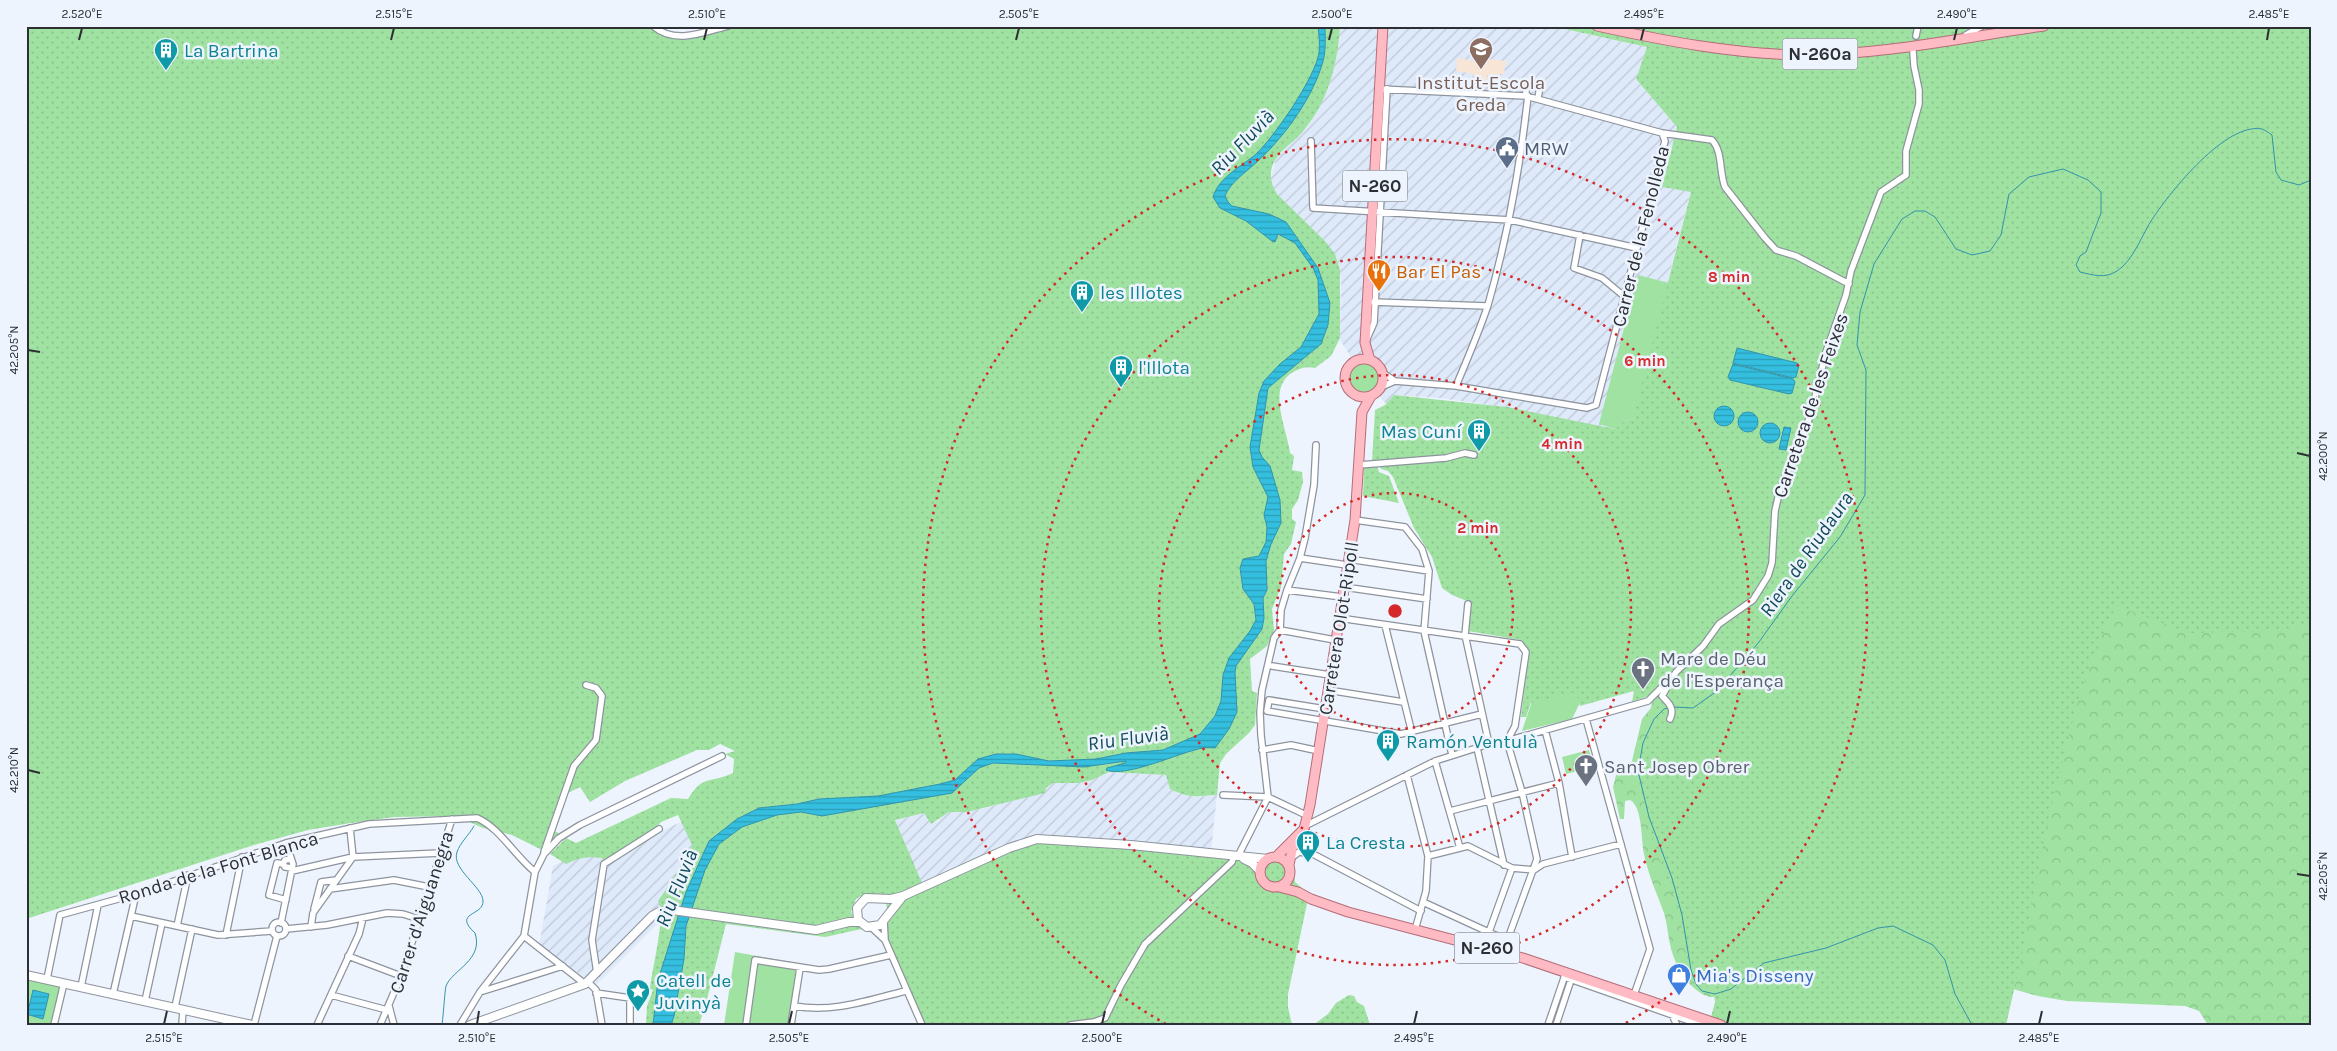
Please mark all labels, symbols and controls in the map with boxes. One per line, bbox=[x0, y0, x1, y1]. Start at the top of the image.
text: 2.520°E bbox=[62, 7, 102, 21]
text: 2.515°E bbox=[375, 7, 413, 21]
text: 2.510°E bbox=[688, 7, 726, 21]
text: 2.505°E bbox=[999, 7, 1039, 21]
text: 2.500°E bbox=[1312, 7, 1352, 21]
text: 2.495°E bbox=[1624, 7, 1664, 21]
text: 2.490°E bbox=[1937, 7, 1977, 21]
text: 2.485°E bbox=[2249, 7, 2289, 21]
school or university icon: Institut-Escola Greda bbox=[1468, 36, 1494, 70]
building icon: La Bartrina bbox=[153, 37, 179, 71]
road number: N-260a bbox=[1782, 39, 1858, 70]
place label: La Bartrina bbox=[184, 40, 279, 62]
place label: Institut-Escola Greda bbox=[1417, 72, 1545, 116]
water label: Riu Fluvià bbox=[1206, 105, 1279, 180]
public building icon: MRW bbox=[1494, 135, 1520, 169]
place label: MRW bbox=[1524, 138, 1569, 160]
street label: Carrer de la Fenolleda bbox=[1608, 143, 1674, 329]
road number: N-260 bbox=[1342, 170, 1408, 202]
restaurant icon: Bar El Pas bbox=[1366, 258, 1392, 292]
place label: Bar El Pas bbox=[1396, 261, 1481, 283]
text: 8 min bbox=[1708, 268, 1750, 286]
building icon: les Illotes bbox=[1069, 279, 1095, 313]
place label: les Illotes bbox=[1100, 282, 1183, 304]
street label: Carretera de les Feixes bbox=[1769, 310, 1853, 501]
text: 42.205°N bbox=[7, 326, 21, 374]
text: 6 min bbox=[1624, 352, 1666, 370]
building icon: l'Illota bbox=[1108, 354, 1134, 388]
place label: l'Illota bbox=[1138, 357, 1190, 379]
building icon: Mas Cuní bbox=[1466, 418, 1492, 452]
place label: Mas Cuní bbox=[1381, 421, 1462, 443]
text: 42.200°N bbox=[2316, 431, 2330, 481]
text: 4 min bbox=[1541, 435, 1583, 453]
water label: Riera de Riudaura bbox=[1755, 487, 1858, 621]
text: 2 min bbox=[1457, 519, 1499, 537]
street label: Carretera Olot-Ripoll bbox=[1314, 540, 1364, 717]
centre of rings bbox=[1386, 602, 1404, 620]
place label: Mare de Déu de l'Esperança bbox=[1660, 648, 1784, 692]
church icon: Mare de Déu de l'Esperança bbox=[1630, 656, 1656, 690]
water label: Riu Fluvià bbox=[1086, 721, 1170, 756]
building icon: Ramón Ventulà bbox=[1375, 728, 1401, 762]
place label: Ramón Ventulà bbox=[1406, 731, 1538, 753]
text: 42.210°N bbox=[7, 747, 21, 793]
church icon: Sant Josep Obrer bbox=[1573, 753, 1599, 787]
place label: Sant Josep Obrer bbox=[1604, 756, 1750, 778]
street label: Ronda de la Font Blanca bbox=[116, 827, 321, 909]
street label: Carrer d'Aiguanegra bbox=[385, 828, 459, 996]
building icon: La Cresta bbox=[1295, 829, 1321, 863]
place label: La Cresta bbox=[1326, 832, 1406, 854]
water label: Riu Fluvià bbox=[651, 846, 702, 930]
text: 42.205°N bbox=[2316, 852, 2330, 900]
road number: N-260 bbox=[1454, 932, 1520, 964]
shop icon: Mia's Disseny bbox=[1666, 962, 1692, 996]
place label: Mia's Disseny bbox=[1696, 965, 1814, 987]
place label: Catell de Juvinyà bbox=[656, 970, 731, 1014]
place icon: Catell de Juvinyà bbox=[625, 978, 651, 1012]
text: 2.515°E bbox=[145, 1031, 183, 1045]
text: 2.510°E bbox=[458, 1031, 496, 1045]
text: 2.505°E bbox=[769, 1031, 809, 1045]
text: 2.500°E bbox=[1082, 1031, 1122, 1045]
text: 2.495°E bbox=[1394, 1031, 1434, 1045]
text: 2.490°E bbox=[1707, 1031, 1747, 1045]
text: 2.485°E bbox=[2019, 1031, 2059, 1045]

